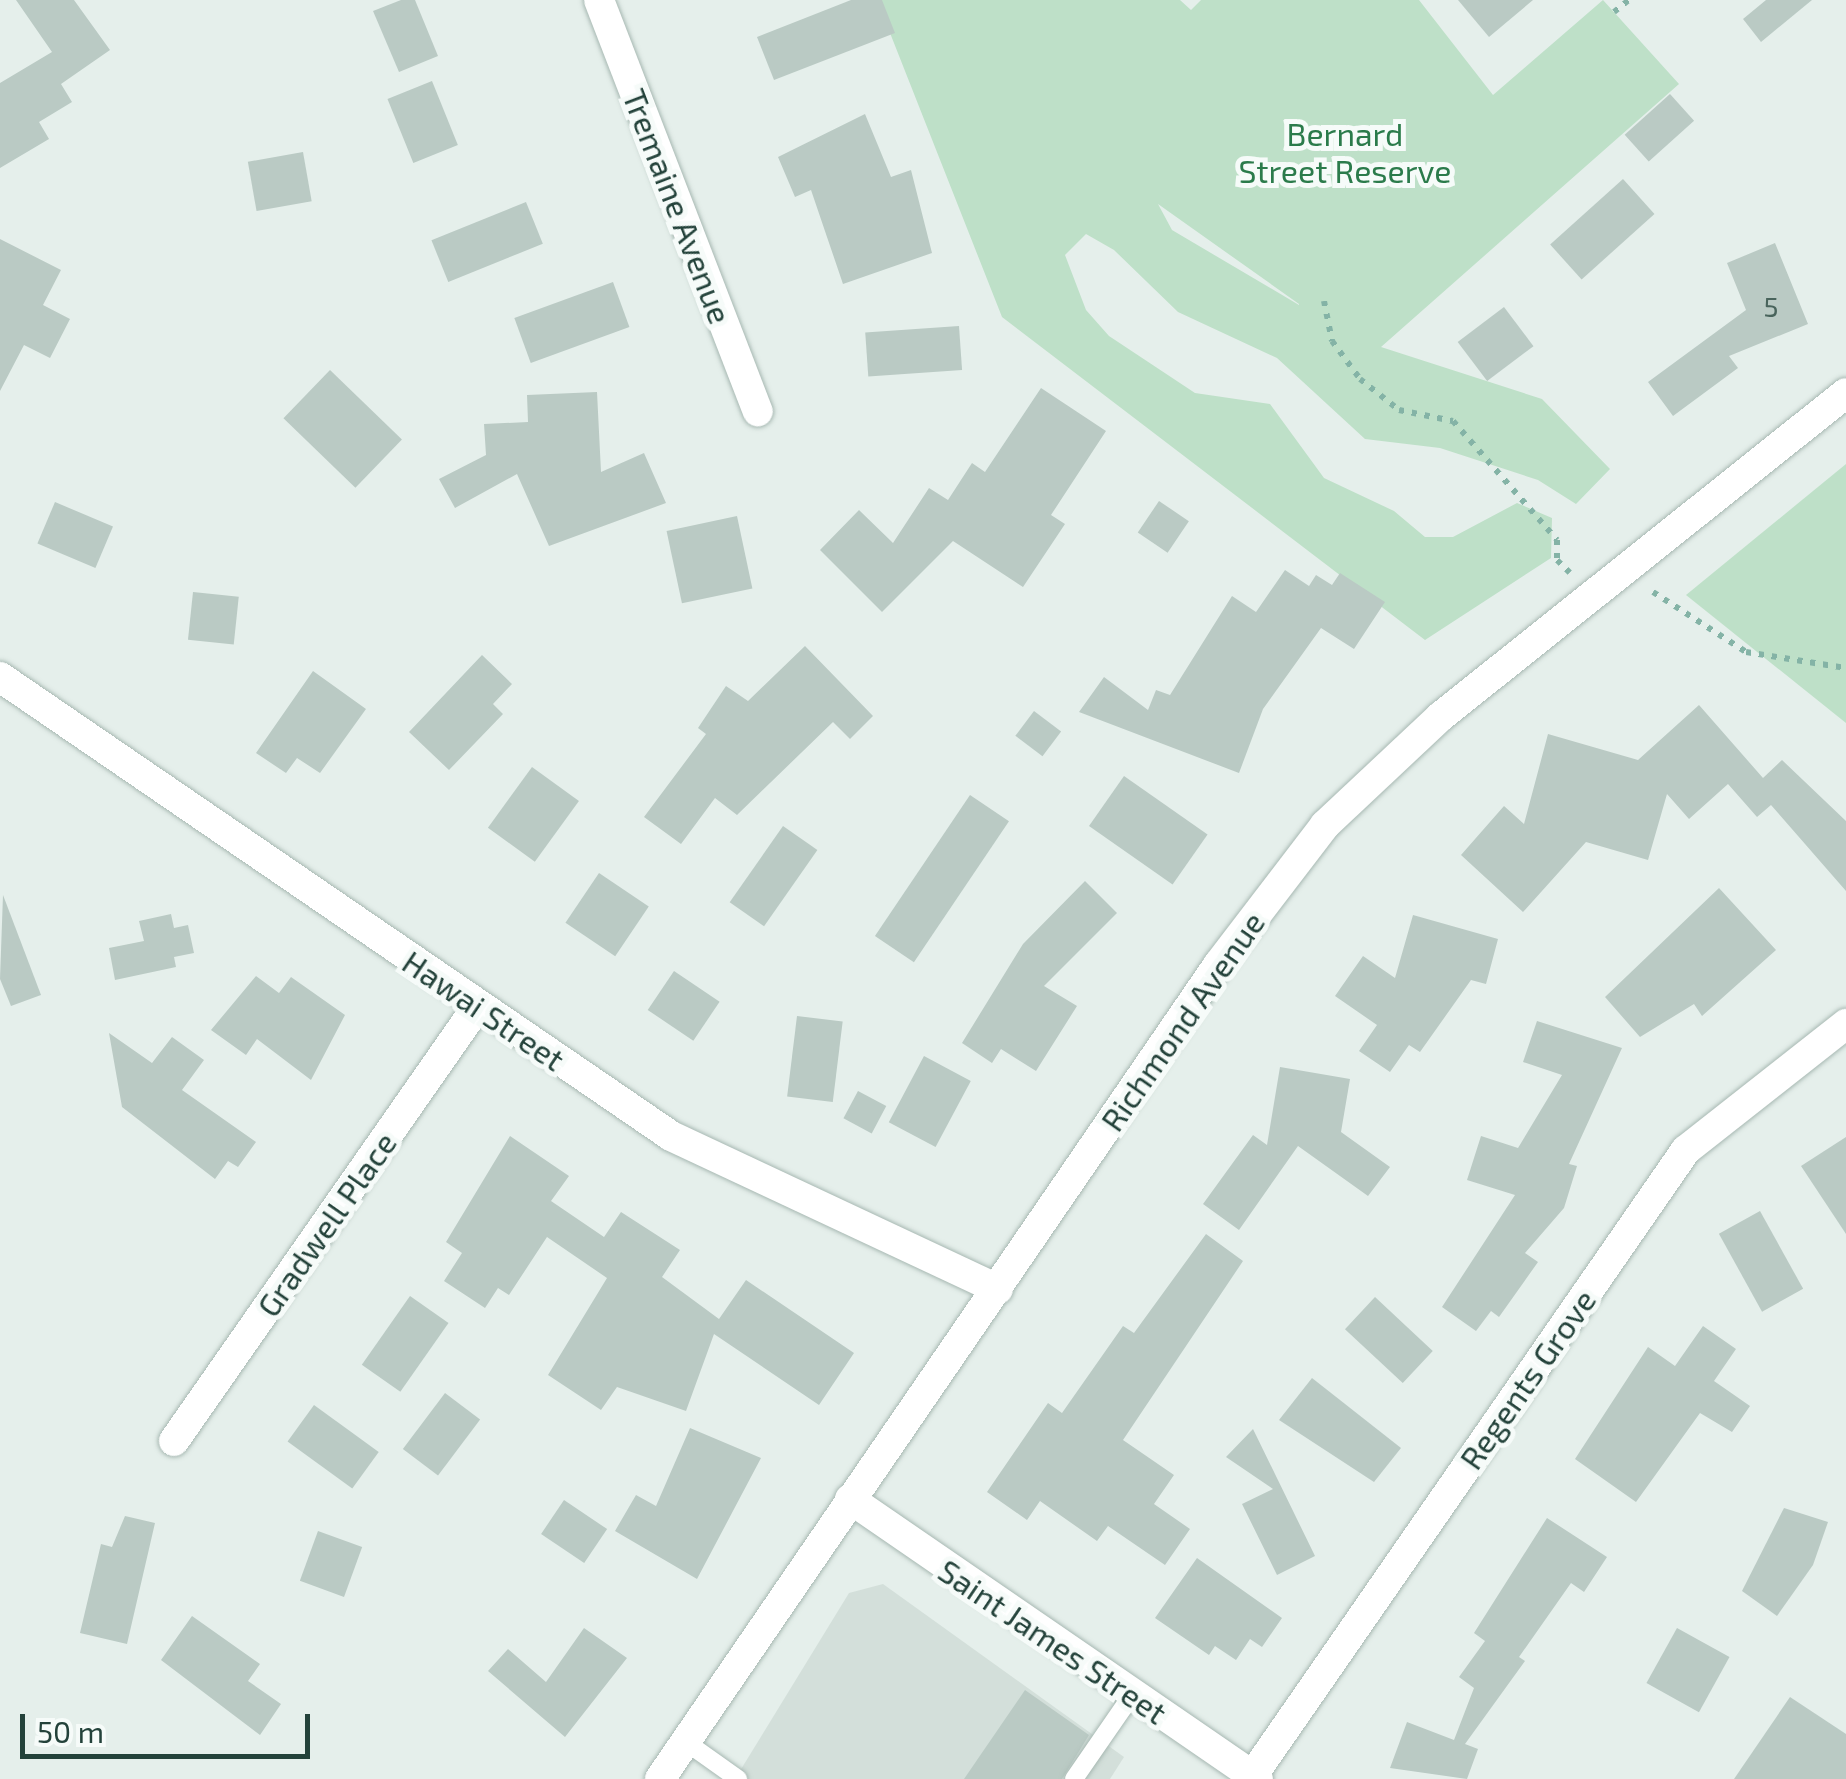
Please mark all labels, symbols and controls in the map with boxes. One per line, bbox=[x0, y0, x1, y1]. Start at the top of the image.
street label: Tremaine Avenue bbox=[615, 83, 741, 329]
park label: Bernard Street Reserve bbox=[1238, 115, 1452, 190]
house number: 5 bbox=[1763, 289, 1779, 323]
street label: Richmond Avenue bbox=[1092, 904, 1272, 1138]
street label: Hawai Street bbox=[396, 942, 572, 1078]
street label: Gradwell Place bbox=[248, 1124, 404, 1324]
street label: Regents Grove bbox=[1451, 1282, 1603, 1476]
street label: Saint James Street bbox=[931, 1550, 1175, 1732]
scale bar bbox=[25, 1694, 315, 1756]
text: 50 m bbox=[37, 1713, 104, 1749]

